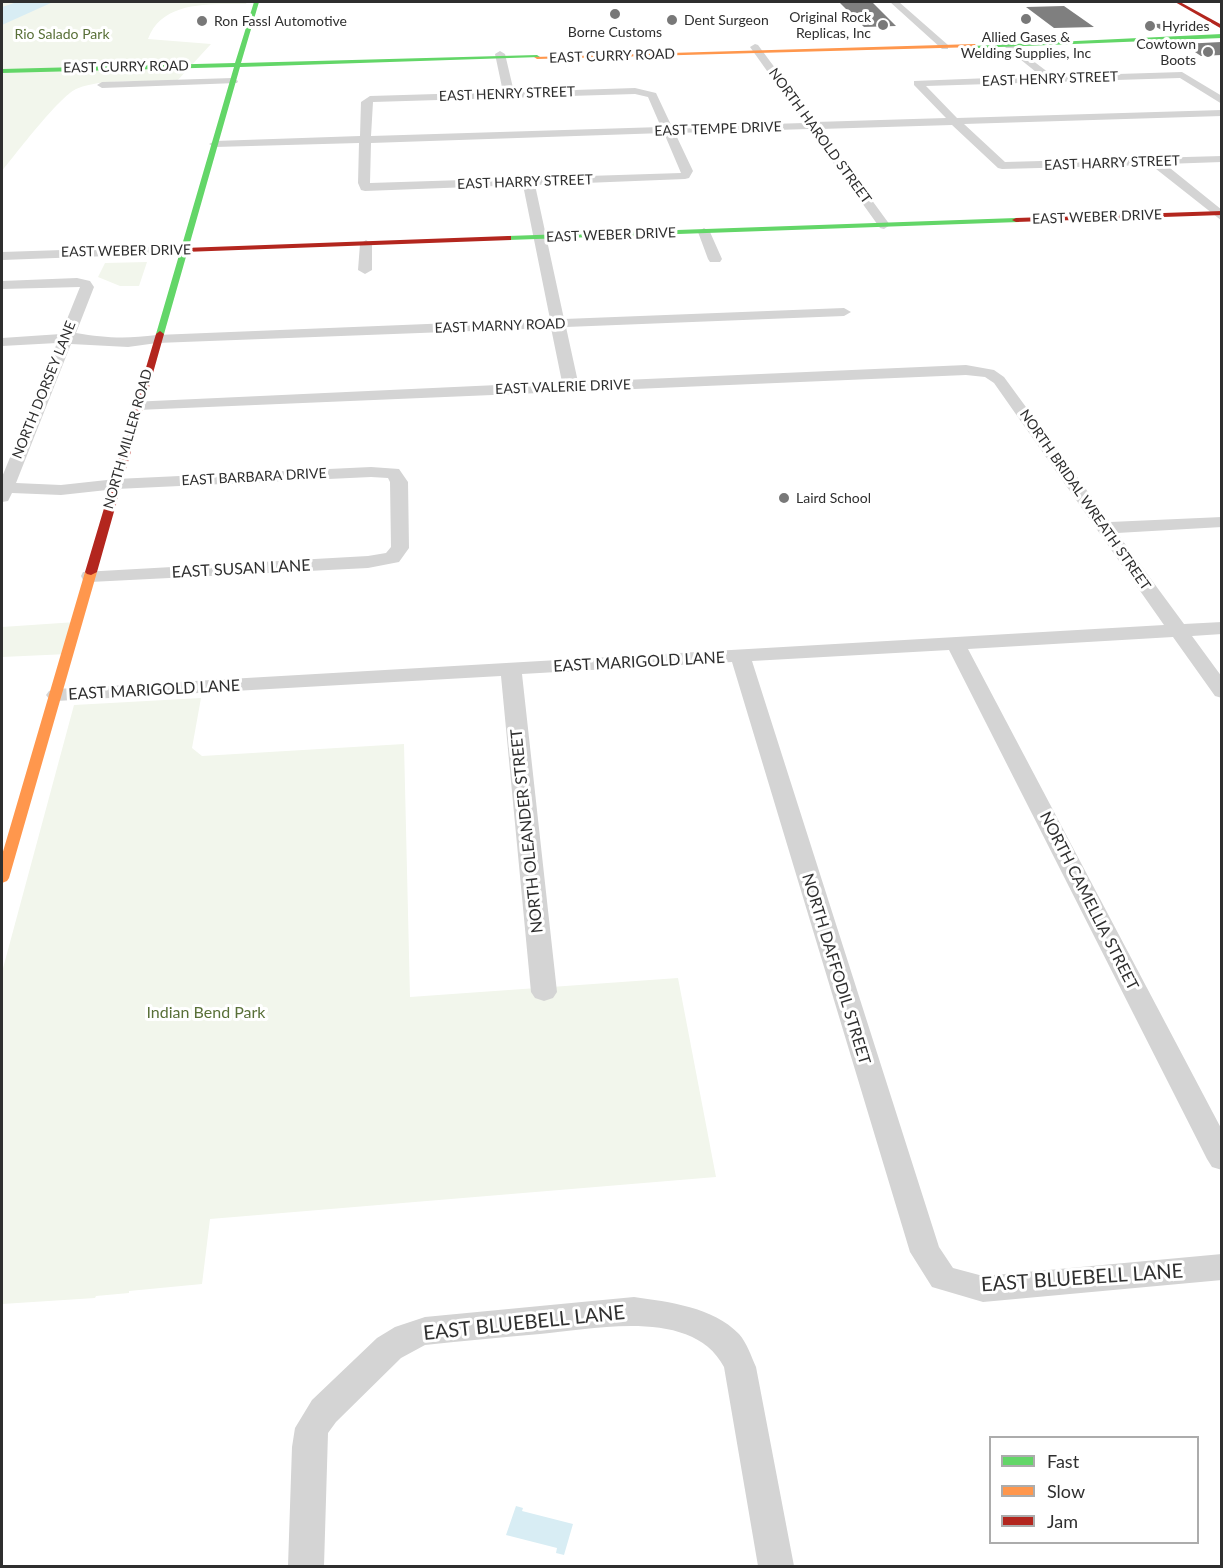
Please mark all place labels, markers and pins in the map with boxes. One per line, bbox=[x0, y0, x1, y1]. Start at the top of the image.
marker: Borne Customs bbox=[608, 7, 622, 21]
place label: Original Rock Replicas, Inc bbox=[789, 9, 871, 42]
place label: Dent Surgeon bbox=[684, 12, 769, 28]
marker: Allied Gases & Welding Supplies, Inc bbox=[1019, 12, 1033, 26]
place label: Ron Fassl Automotive bbox=[214, 13, 347, 29]
marker: Dent Surgeon bbox=[665, 13, 679, 27]
marker: Ron Fassl Automotive bbox=[195, 14, 209, 28]
marker: Original Rock Replicas, Inc bbox=[876, 18, 890, 32]
place label: Hyrides bbox=[1162, 18, 1209, 34]
marker: Hyrides bbox=[1143, 19, 1157, 33]
place label: Borne Customs bbox=[568, 24, 662, 40]
place label: Allied Gases & Welding Supplies, Inc bbox=[961, 29, 1091, 62]
place label: Cowtown Boots bbox=[1136, 36, 1196, 68]
marker: Cowtown Boots bbox=[1201, 45, 1215, 59]
place label: Laird School bbox=[796, 490, 871, 506]
marker: Laird School bbox=[777, 491, 791, 505]

